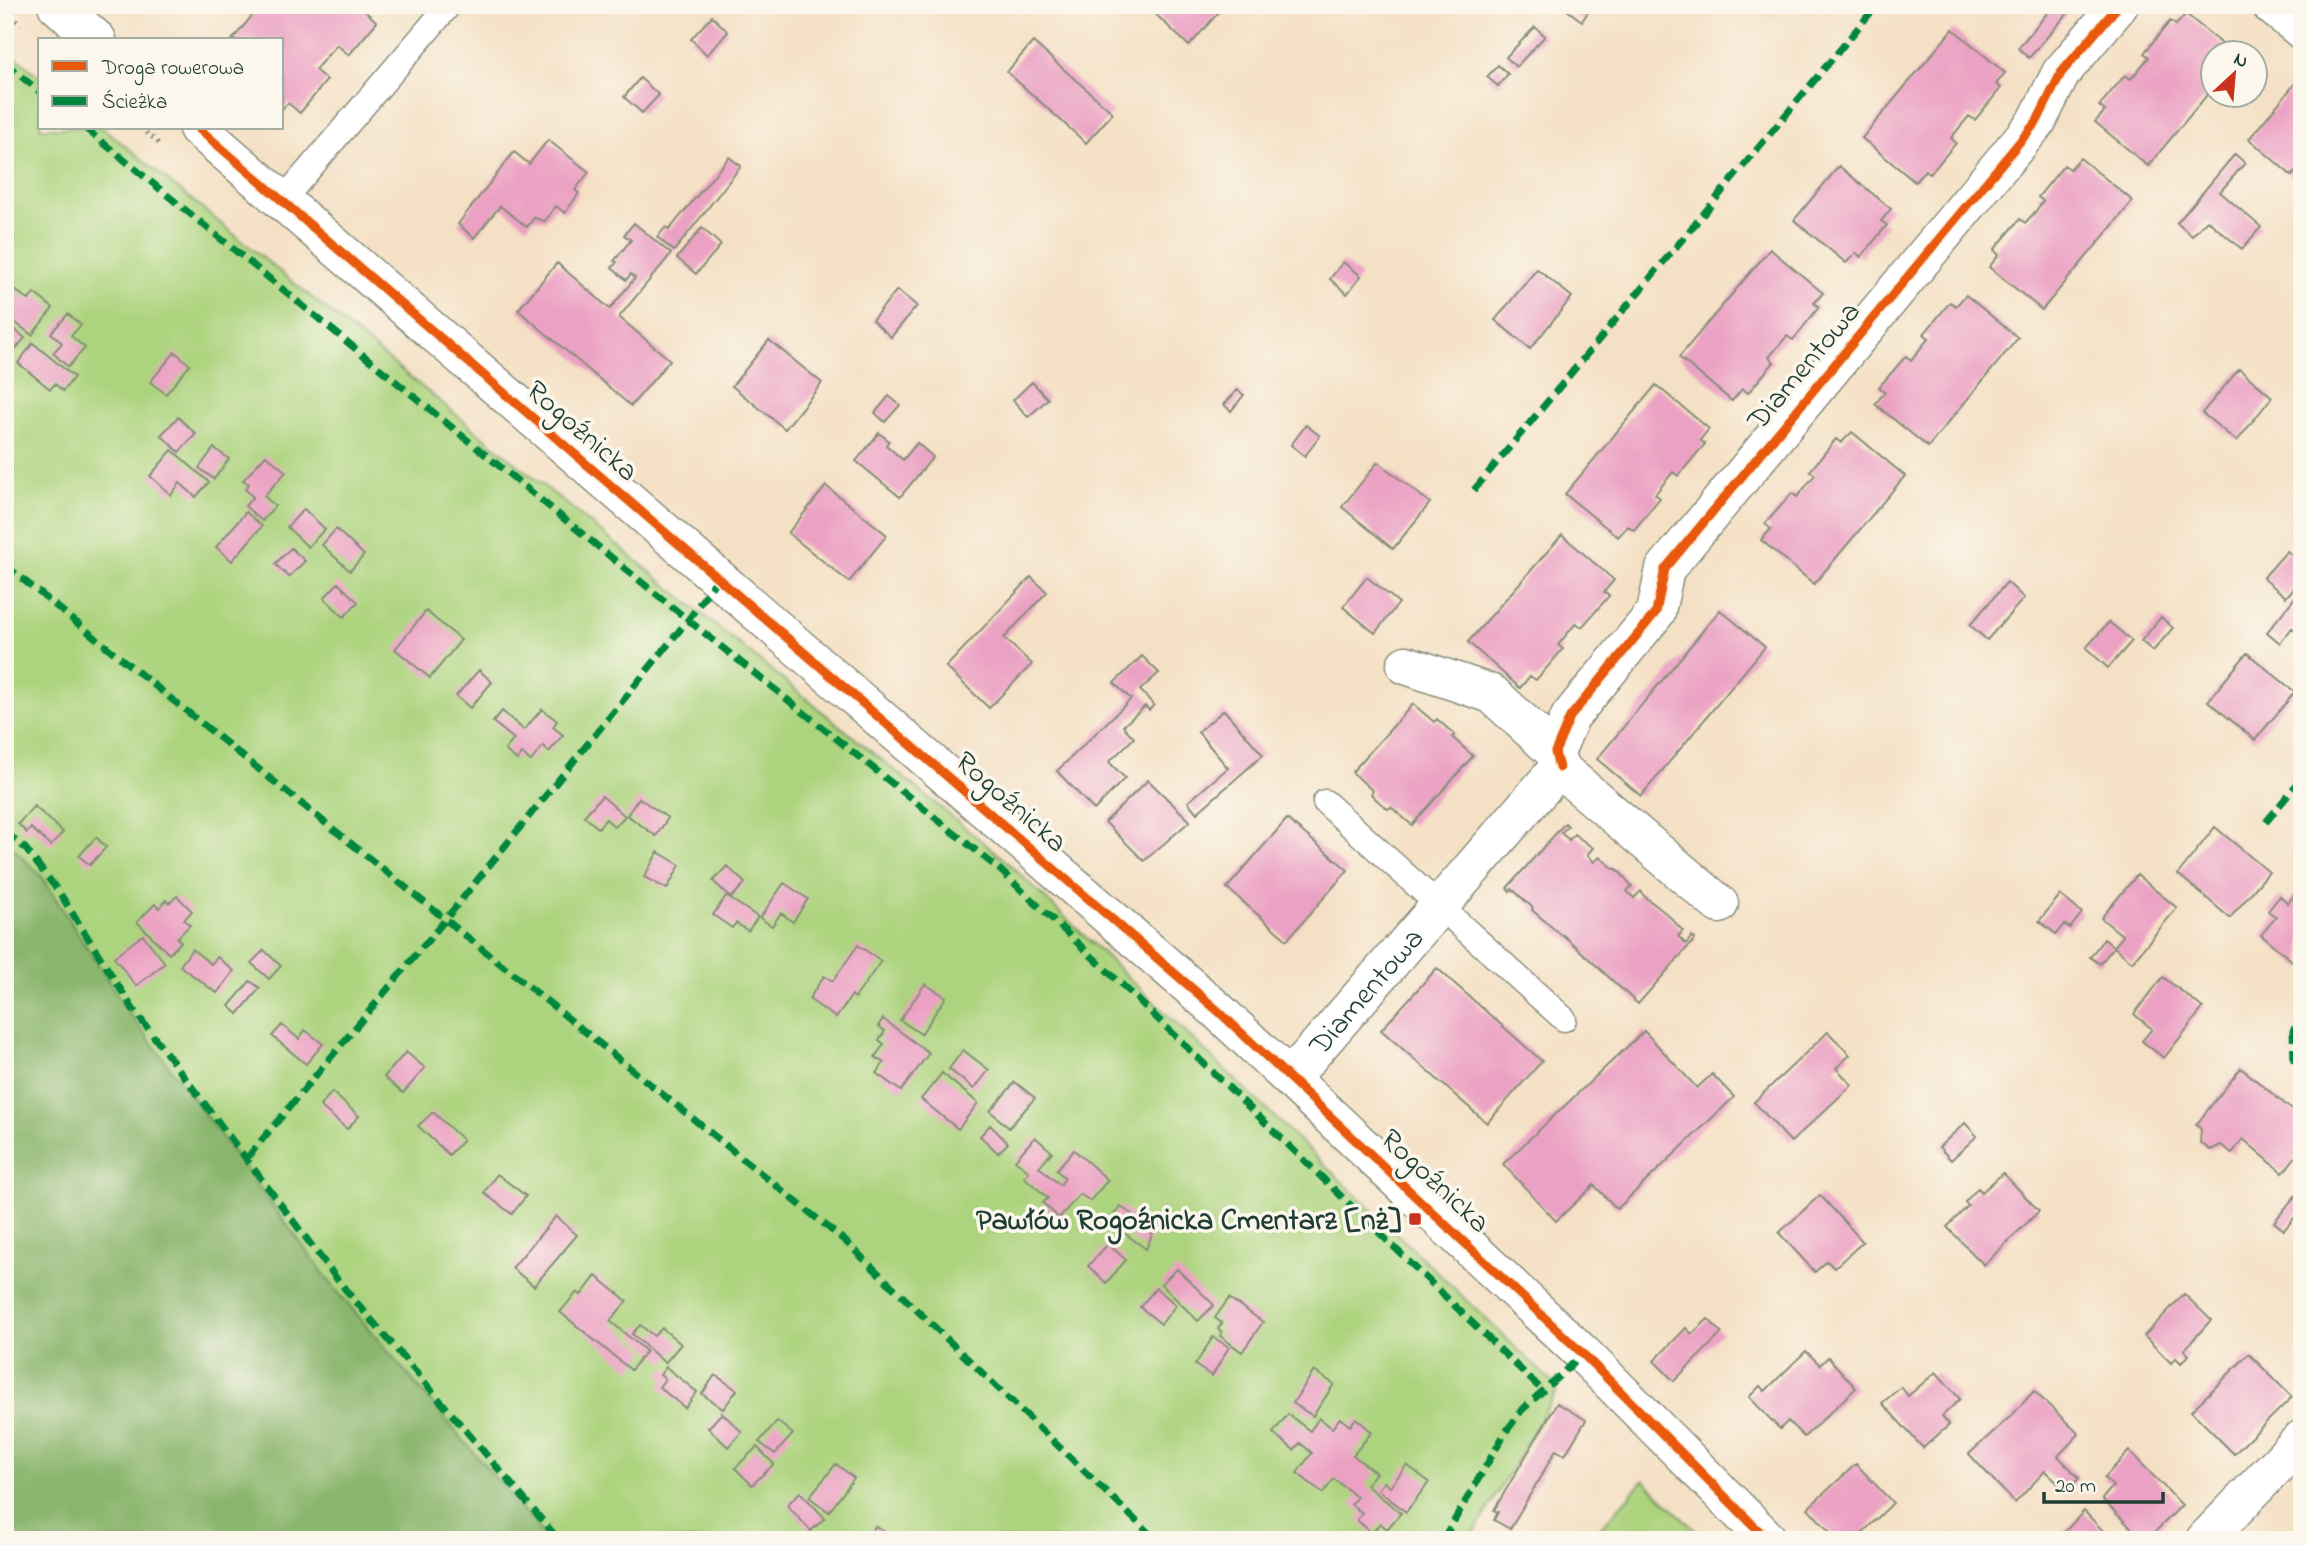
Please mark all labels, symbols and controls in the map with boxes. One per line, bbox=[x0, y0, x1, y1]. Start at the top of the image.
legend bbox=[38, 38, 284, 130]
north arrow bbox=[2198, 38, 2268, 108]
text: N bbox=[2229, 46, 2252, 76]
text: Droga rowerowa bbox=[101, 54, 244, 86]
text: Ścieżka bbox=[102, 88, 167, 118]
street label: Diamentowa bbox=[1737, 293, 1873, 442]
street label: Rogoźnicka bbox=[515, 371, 647, 494]
street label: Rogoźnicka bbox=[944, 742, 1076, 865]
street label: Diamentowa bbox=[1299, 919, 1436, 1067]
street label: Rogoźnicka bbox=[1369, 1119, 1499, 1245]
place label: Pawłów Rogoźnicka Cmentarz [nż] bbox=[976, 1200, 1401, 1245]
marker: Pawłów Rogoźnicka Cmentarz [nż] bbox=[1407, 1211, 1423, 1227]
scale bar bbox=[2044, 1461, 2164, 1505]
text: 20 m bbox=[2055, 1472, 2096, 1502]

